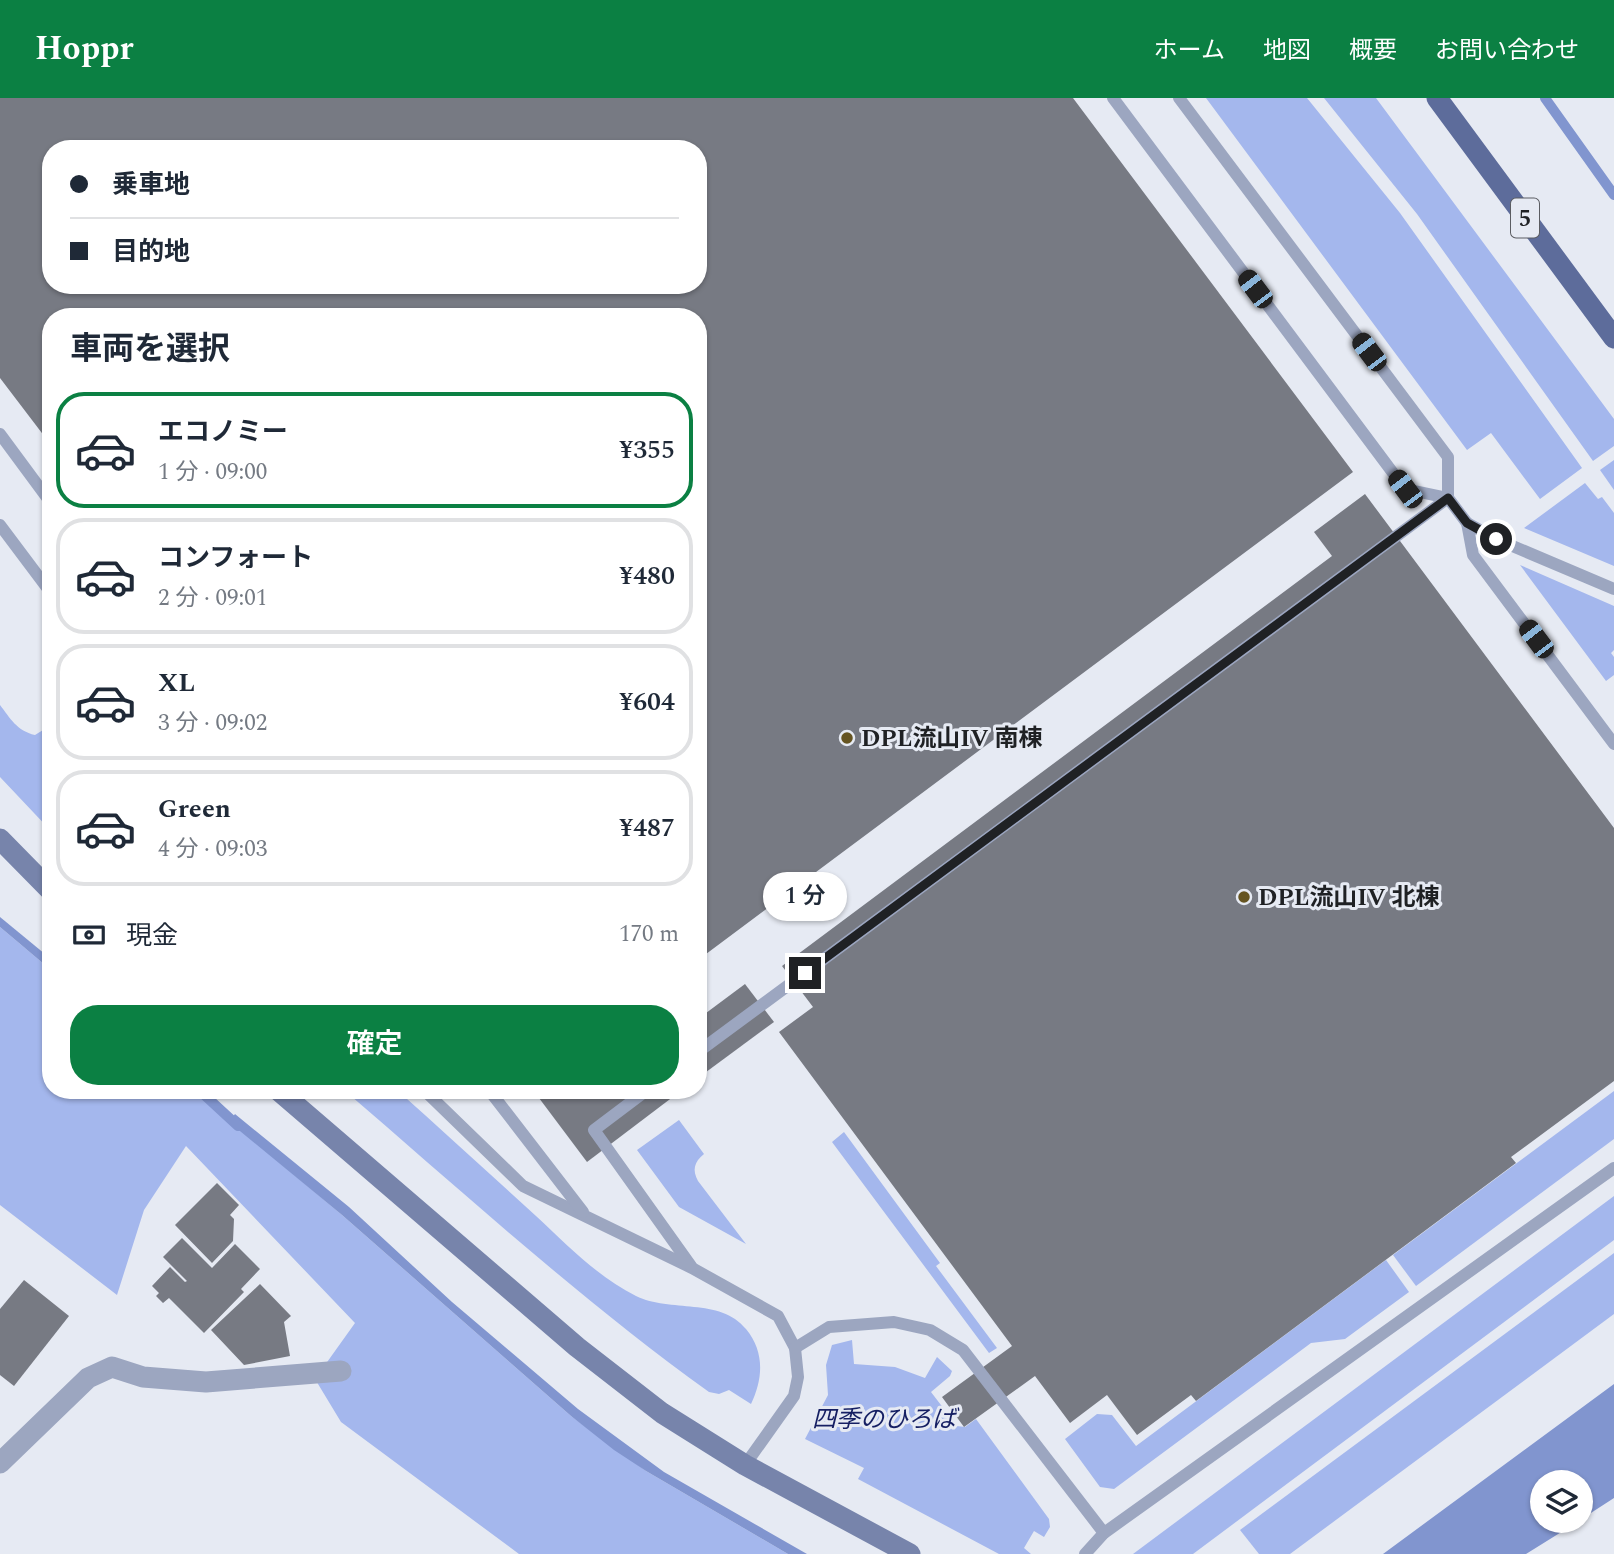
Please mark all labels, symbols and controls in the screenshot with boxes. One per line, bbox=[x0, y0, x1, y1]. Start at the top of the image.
text: Hoppr bbox=[35, 24, 134, 74]
text: ホーム bbox=[1154, 33, 1225, 69]
text: 地図 bbox=[1263, 33, 1311, 69]
text: 概要 bbox=[1349, 33, 1397, 69]
text: お問い合わせ bbox=[1435, 33, 1579, 69]
text: 乗車地 bbox=[112, 165, 190, 205]
road number: 5 bbox=[1511, 198, 1539, 238]
text: 目的地 bbox=[112, 232, 190, 272]
car bbox=[1234, 266, 1277, 312]
text: 車両を選択 bbox=[70, 325, 230, 374]
car bbox=[1348, 329, 1391, 375]
text: エコノミー bbox=[158, 412, 288, 452]
icon: car bbox=[74, 419, 137, 482]
text: ¥355 bbox=[619, 430, 675, 470]
text: 1 分 · 09:00 bbox=[158, 455, 267, 490]
car bbox=[1384, 466, 1427, 512]
route start bbox=[1480, 523, 1512, 555]
text: コンフォート bbox=[158, 538, 313, 578]
icon: car bbox=[74, 545, 137, 608]
text: ¥480 bbox=[619, 556, 675, 596]
text: 2 分 · 09:01 bbox=[158, 581, 267, 616]
car bbox=[1515, 616, 1558, 662]
text: XL bbox=[158, 663, 195, 703]
icon: car bbox=[74, 671, 137, 734]
text: ¥604 bbox=[619, 682, 675, 722]
text: 3 分 · 09:02 bbox=[158, 706, 267, 741]
place label: DPL流山IV 南棟 bbox=[861, 721, 1043, 757]
marker: DPL流山IV 南棟 bbox=[839, 730, 855, 746]
text: Green bbox=[158, 789, 231, 829]
icon: car bbox=[74, 797, 137, 860]
text: ¥487 bbox=[619, 808, 675, 848]
text: 4 分 · 09:03 bbox=[158, 832, 267, 867]
callout: 1 分 bbox=[763, 872, 847, 920]
text: 1 分 bbox=[784, 879, 826, 914]
place label: DPL流山IV 北棟 bbox=[1258, 880, 1440, 916]
marker: DPL流山IV 北棟 bbox=[1236, 889, 1252, 905]
icon: cash bbox=[70, 916, 108, 954]
text: 現金 bbox=[126, 916, 178, 956]
text: 170 m bbox=[619, 917, 679, 952]
route end bbox=[789, 957, 821, 989]
button: 確定 bbox=[70, 1005, 679, 1085]
park label: 四季のひろば bbox=[812, 1402, 960, 1438]
map controls bbox=[1530, 1470, 1593, 1533]
button: layers bbox=[1530, 1470, 1593, 1533]

